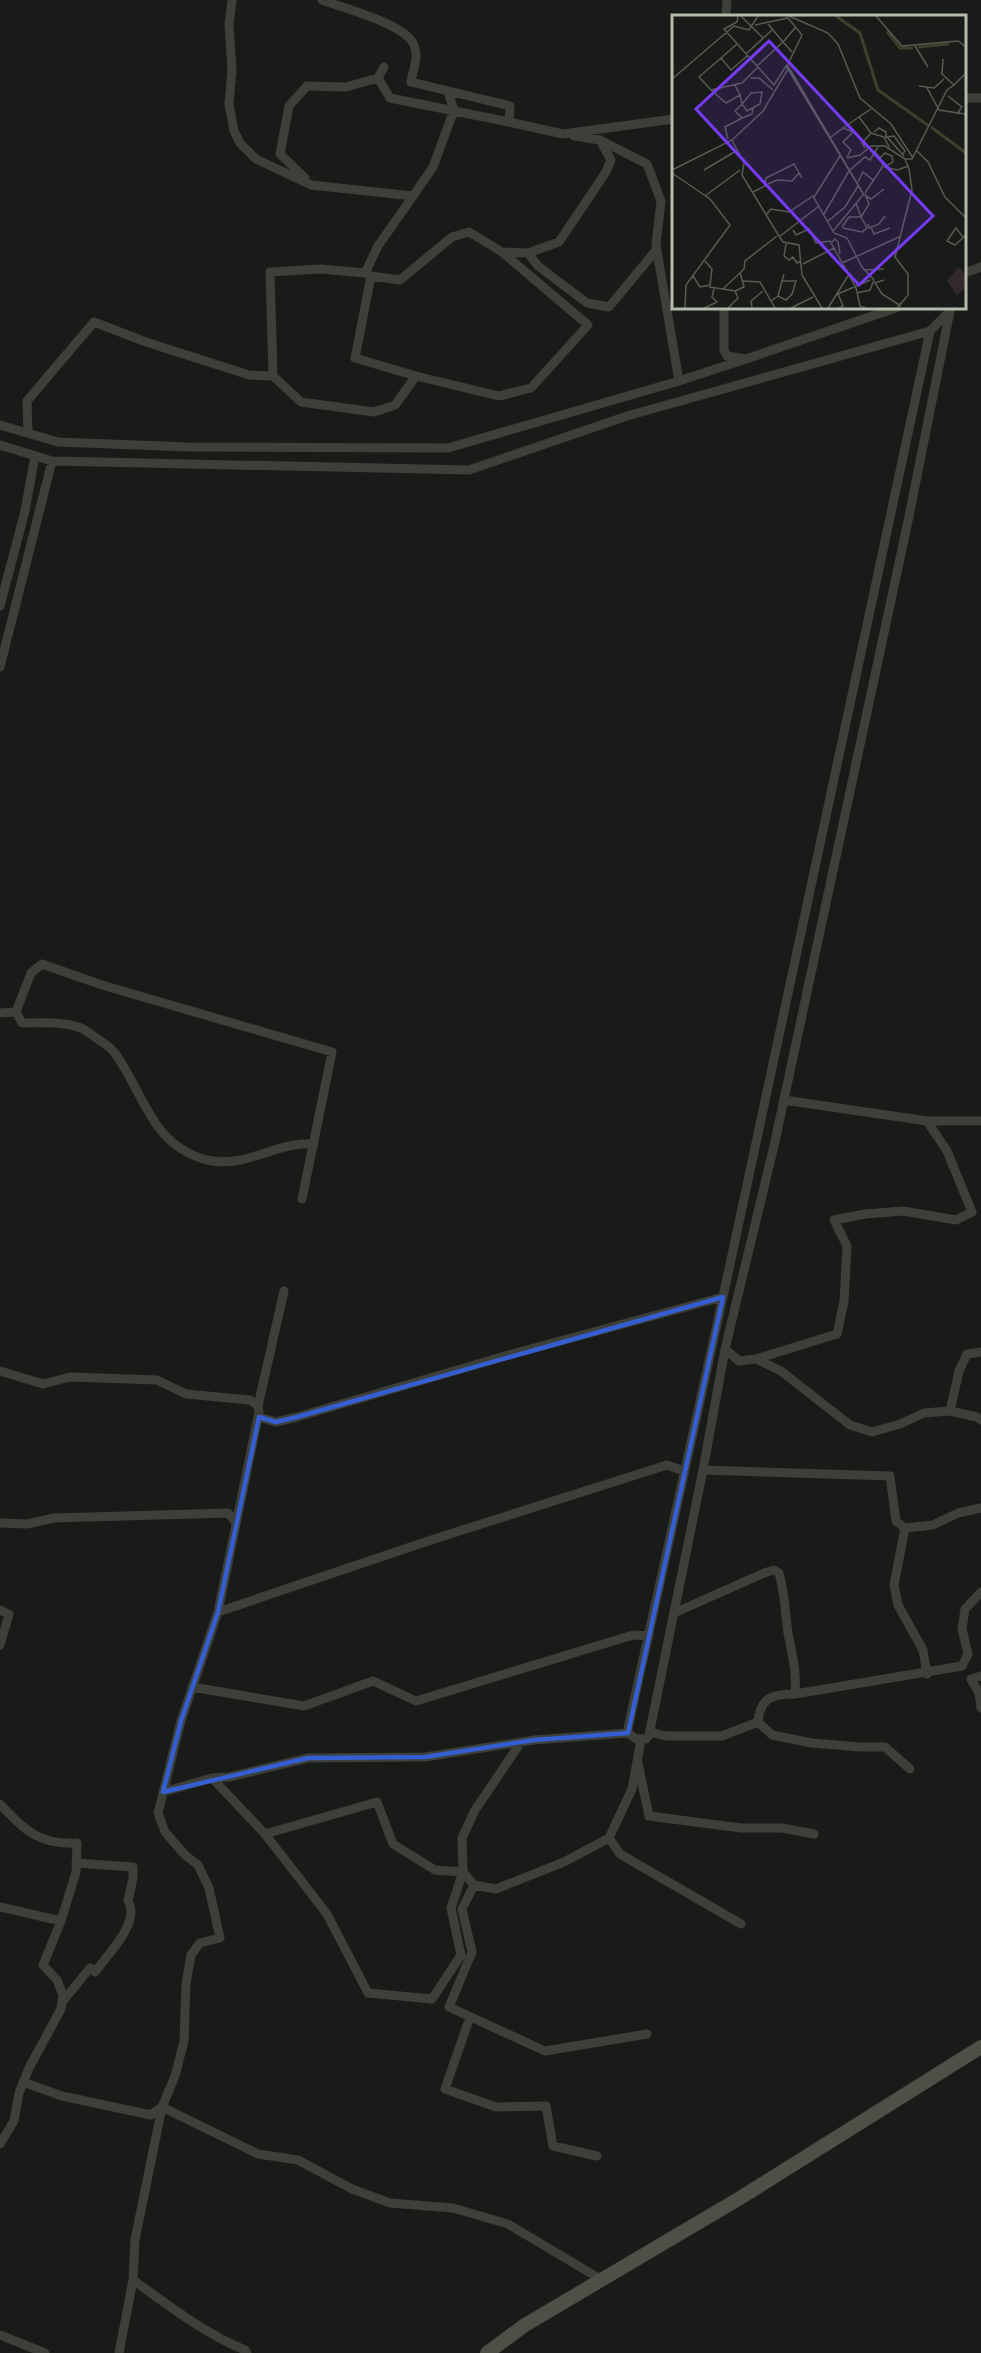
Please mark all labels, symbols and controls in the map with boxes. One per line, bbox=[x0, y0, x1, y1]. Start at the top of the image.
inset map bbox=[672, 15, 966, 309]

